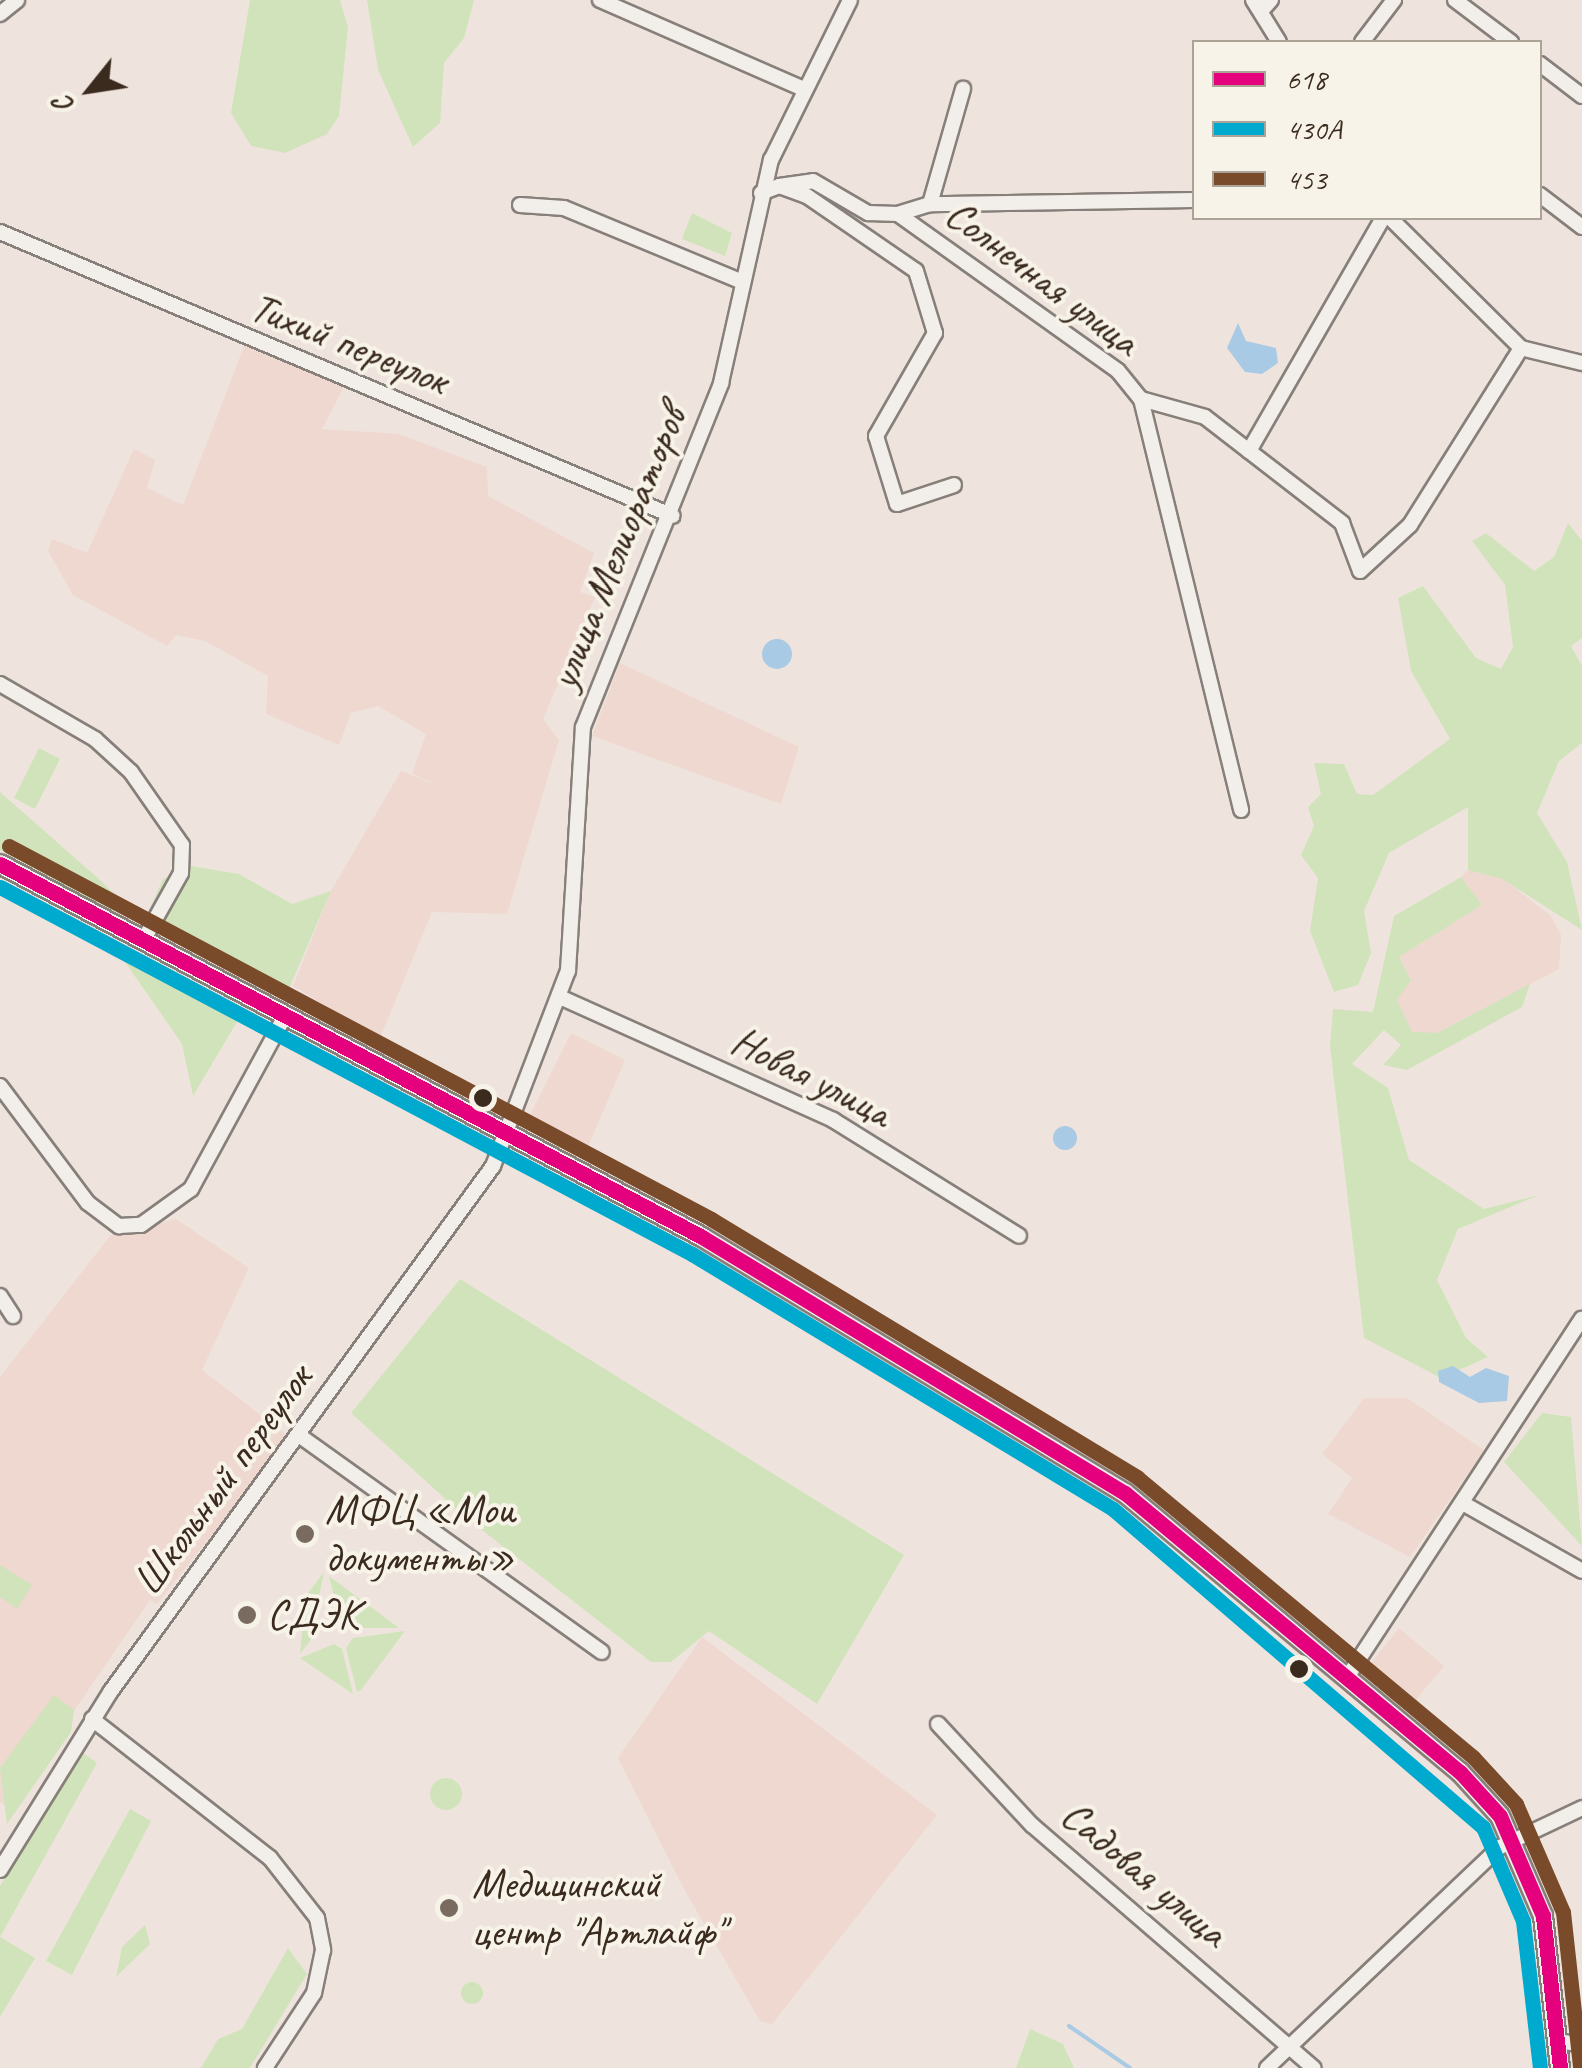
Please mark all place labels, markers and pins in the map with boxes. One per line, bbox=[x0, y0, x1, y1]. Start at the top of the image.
unlabelled marker bbox=[473, 1088, 493, 1108]
place label: МФЦ «Мои документы» bbox=[325, 1485, 515, 1584]
marker: МФЦ «Мои документы» bbox=[294, 1523, 316, 1545]
place label: СДЭК bbox=[267, 1590, 359, 1640]
marker: СДЭК bbox=[236, 1604, 258, 1626]
unlabelled marker bbox=[1289, 1659, 1309, 1679]
place label: Медицинский центр "Артлайф" bbox=[472, 1859, 724, 1958]
marker: Медицинский центр "Артлайф" bbox=[436, 1895, 462, 1921]

